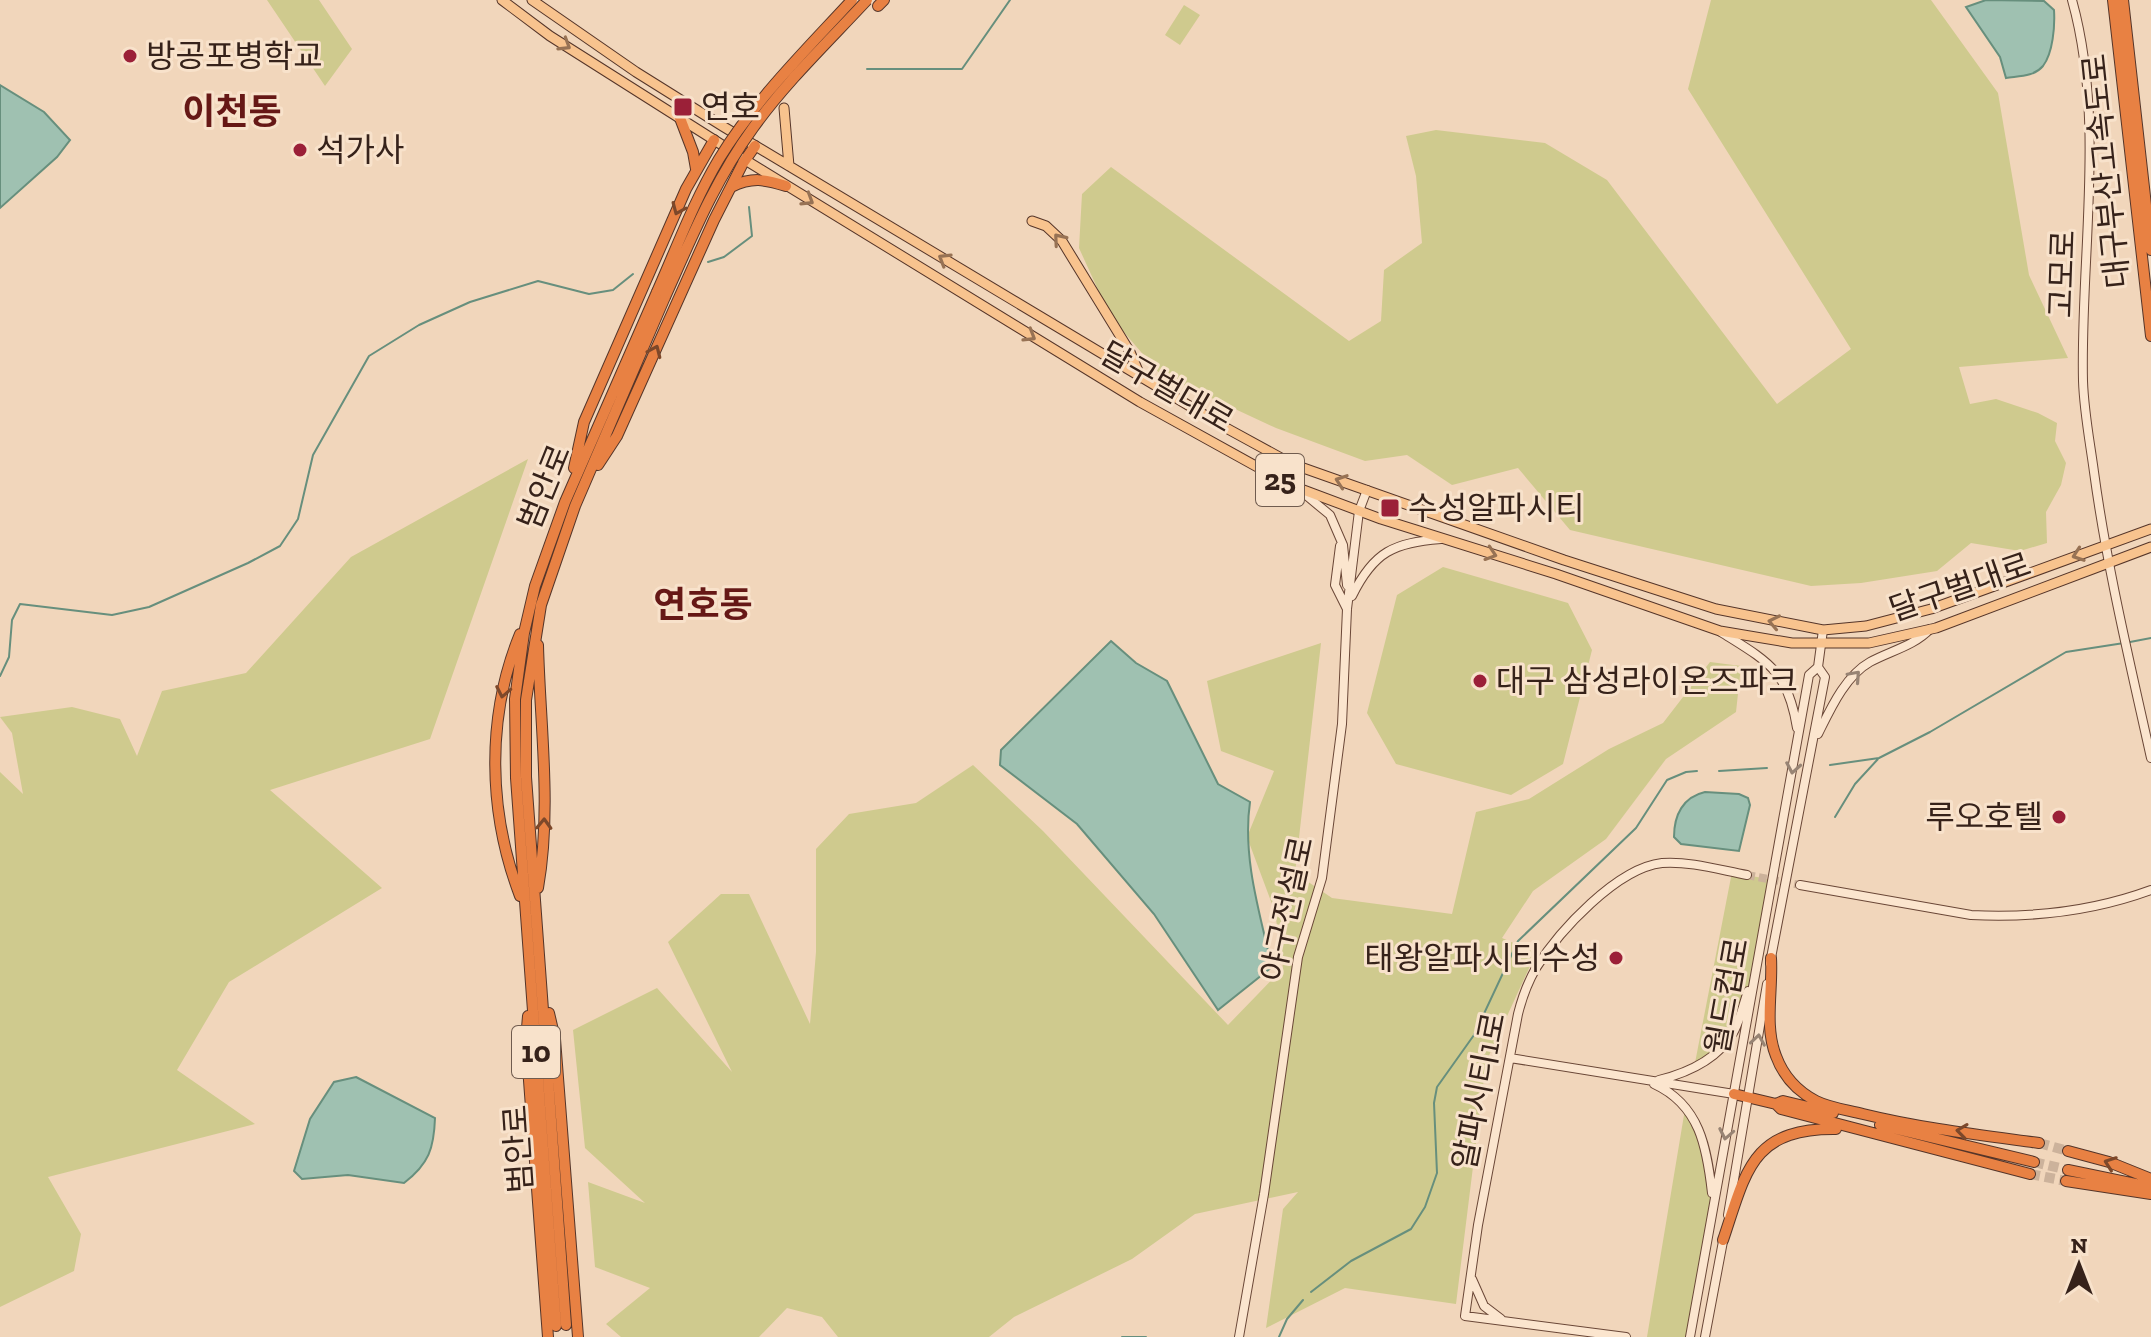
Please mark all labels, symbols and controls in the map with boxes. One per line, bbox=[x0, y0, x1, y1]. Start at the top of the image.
one-way arrow bbox=[557, 36, 571, 51]
place label: 방공포병학교 bbox=[146, 37, 323, 75]
marker: 방공포병학교 bbox=[121, 47, 139, 65]
street label: 대구부산고속도로 bbox=[2075, 52, 2137, 290]
place label: 연호 bbox=[701, 88, 760, 126]
district label: 이천동 bbox=[182, 90, 282, 133]
marker: 연호 bbox=[672, 96, 694, 118]
place label: 석가사 bbox=[316, 131, 404, 169]
marker: 석가사 bbox=[291, 141, 309, 159]
one-way arrow bbox=[799, 190, 814, 206]
one-way arrow bbox=[671, 200, 687, 215]
street label: 고모로 bbox=[2041, 229, 2083, 319]
one-way arrow bbox=[1054, 234, 1069, 249]
one-way arrow bbox=[938, 253, 953, 269]
one-way arrow bbox=[1021, 326, 1036, 341]
street label: 달구벌대로 bbox=[1094, 334, 1240, 440]
one-way arrow bbox=[646, 344, 662, 359]
street label: 범안로 bbox=[510, 439, 578, 535]
road number: 25 bbox=[1256, 454, 1304, 506]
one-way arrow bbox=[1335, 474, 1349, 491]
place label: 수성알파시티 bbox=[1408, 489, 1585, 527]
marker: 수성알파시티 bbox=[1379, 497, 1401, 519]
one-way arrow bbox=[1483, 544, 1497, 560]
street label: 달구벌대로 bbox=[1884, 545, 2036, 629]
one-way arrow bbox=[2071, 545, 2085, 562]
district label: 연호동 bbox=[653, 583, 753, 626]
one-way arrow bbox=[1768, 614, 1782, 631]
place label: 대구 삼성라이온즈파크 bbox=[1496, 662, 1798, 700]
one-way arrow bbox=[1845, 671, 1860, 685]
marker: 대구 삼성라이온즈파크 bbox=[1471, 672, 1489, 690]
one-way arrow bbox=[495, 685, 512, 698]
one-way arrow bbox=[1785, 761, 1802, 774]
place label: 루오호텔 bbox=[1925, 798, 2043, 836]
marker: 루오호텔 bbox=[2050, 808, 2068, 826]
one-way arrow bbox=[535, 817, 553, 830]
street label: 야구전설로 bbox=[1253, 833, 1321, 985]
street label: 월드컵로 bbox=[1698, 935, 1756, 1057]
place label: 태왕알파시티수성 bbox=[1364, 939, 1600, 977]
marker: 태왕알파시티수성 bbox=[1607, 949, 1625, 967]
street label: 알파시티1로 bbox=[1445, 1009, 1513, 1173]
road number: 10 bbox=[512, 1026, 560, 1078]
one-way arrow bbox=[1748, 1033, 1765, 1046]
street label: 범안로 bbox=[496, 1104, 540, 1194]
one-way arrow bbox=[1955, 1124, 1969, 1141]
one-way arrow bbox=[1719, 1127, 1736, 1140]
one-way arrow bbox=[2104, 1156, 2118, 1173]
north arrow bbox=[2039, 1225, 2119, 1305]
text: N bbox=[2071, 1232, 2088, 1259]

